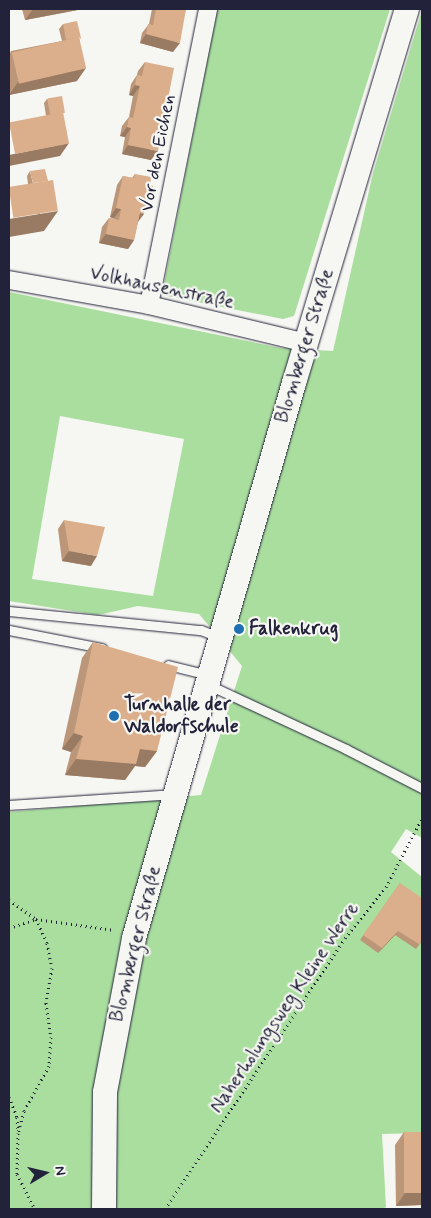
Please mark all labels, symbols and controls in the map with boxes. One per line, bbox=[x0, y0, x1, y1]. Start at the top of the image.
street label: Vor den Eichen bbox=[135, 92, 181, 214]
street label: Volkhausenstraße bbox=[88, 262, 236, 314]
street label: Blomberger Straße bbox=[271, 266, 339, 426]
place label: Falkenkrug bbox=[249, 618, 338, 640]
marker: Falkenkrug bbox=[233, 623, 245, 635]
place label: Turnhalle der Waldorfschule bbox=[124, 694, 239, 738]
marker: Turnhalle der Waldorfschule bbox=[108, 710, 120, 722]
street label: Blomberger Straße bbox=[106, 864, 166, 1024]
street label: Naherholungsweg Kleine Werre bbox=[205, 897, 365, 1119]
north arrow bbox=[20, 1148, 70, 1198]
text: N bbox=[50, 1165, 69, 1177]

